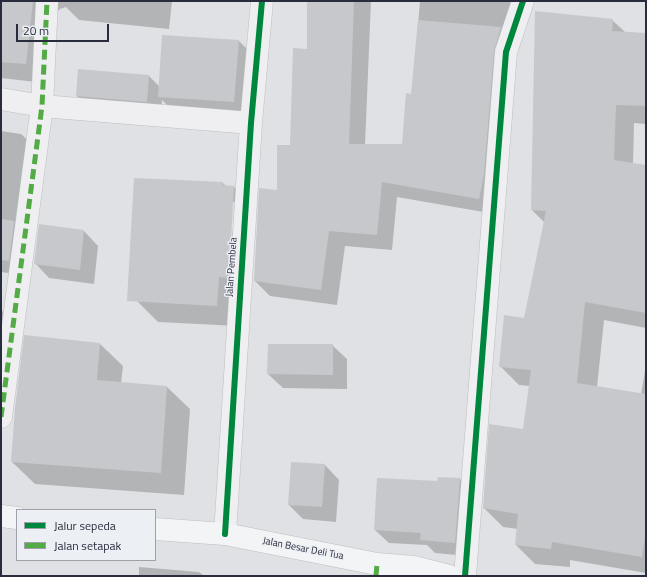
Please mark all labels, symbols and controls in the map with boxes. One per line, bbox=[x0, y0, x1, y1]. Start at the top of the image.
scale bar bbox=[18, 16, 111, 42]
text: 20 m bbox=[23, 21, 49, 40]
street label: Jalan Pembela bbox=[224, 237, 240, 297]
legend bbox=[16, 509, 156, 561]
text: Jalur sepeda bbox=[54, 516, 116, 535]
street label: Jalan Besar Deli Tua bbox=[261, 535, 345, 563]
text: Jalan setapak bbox=[54, 536, 121, 555]

